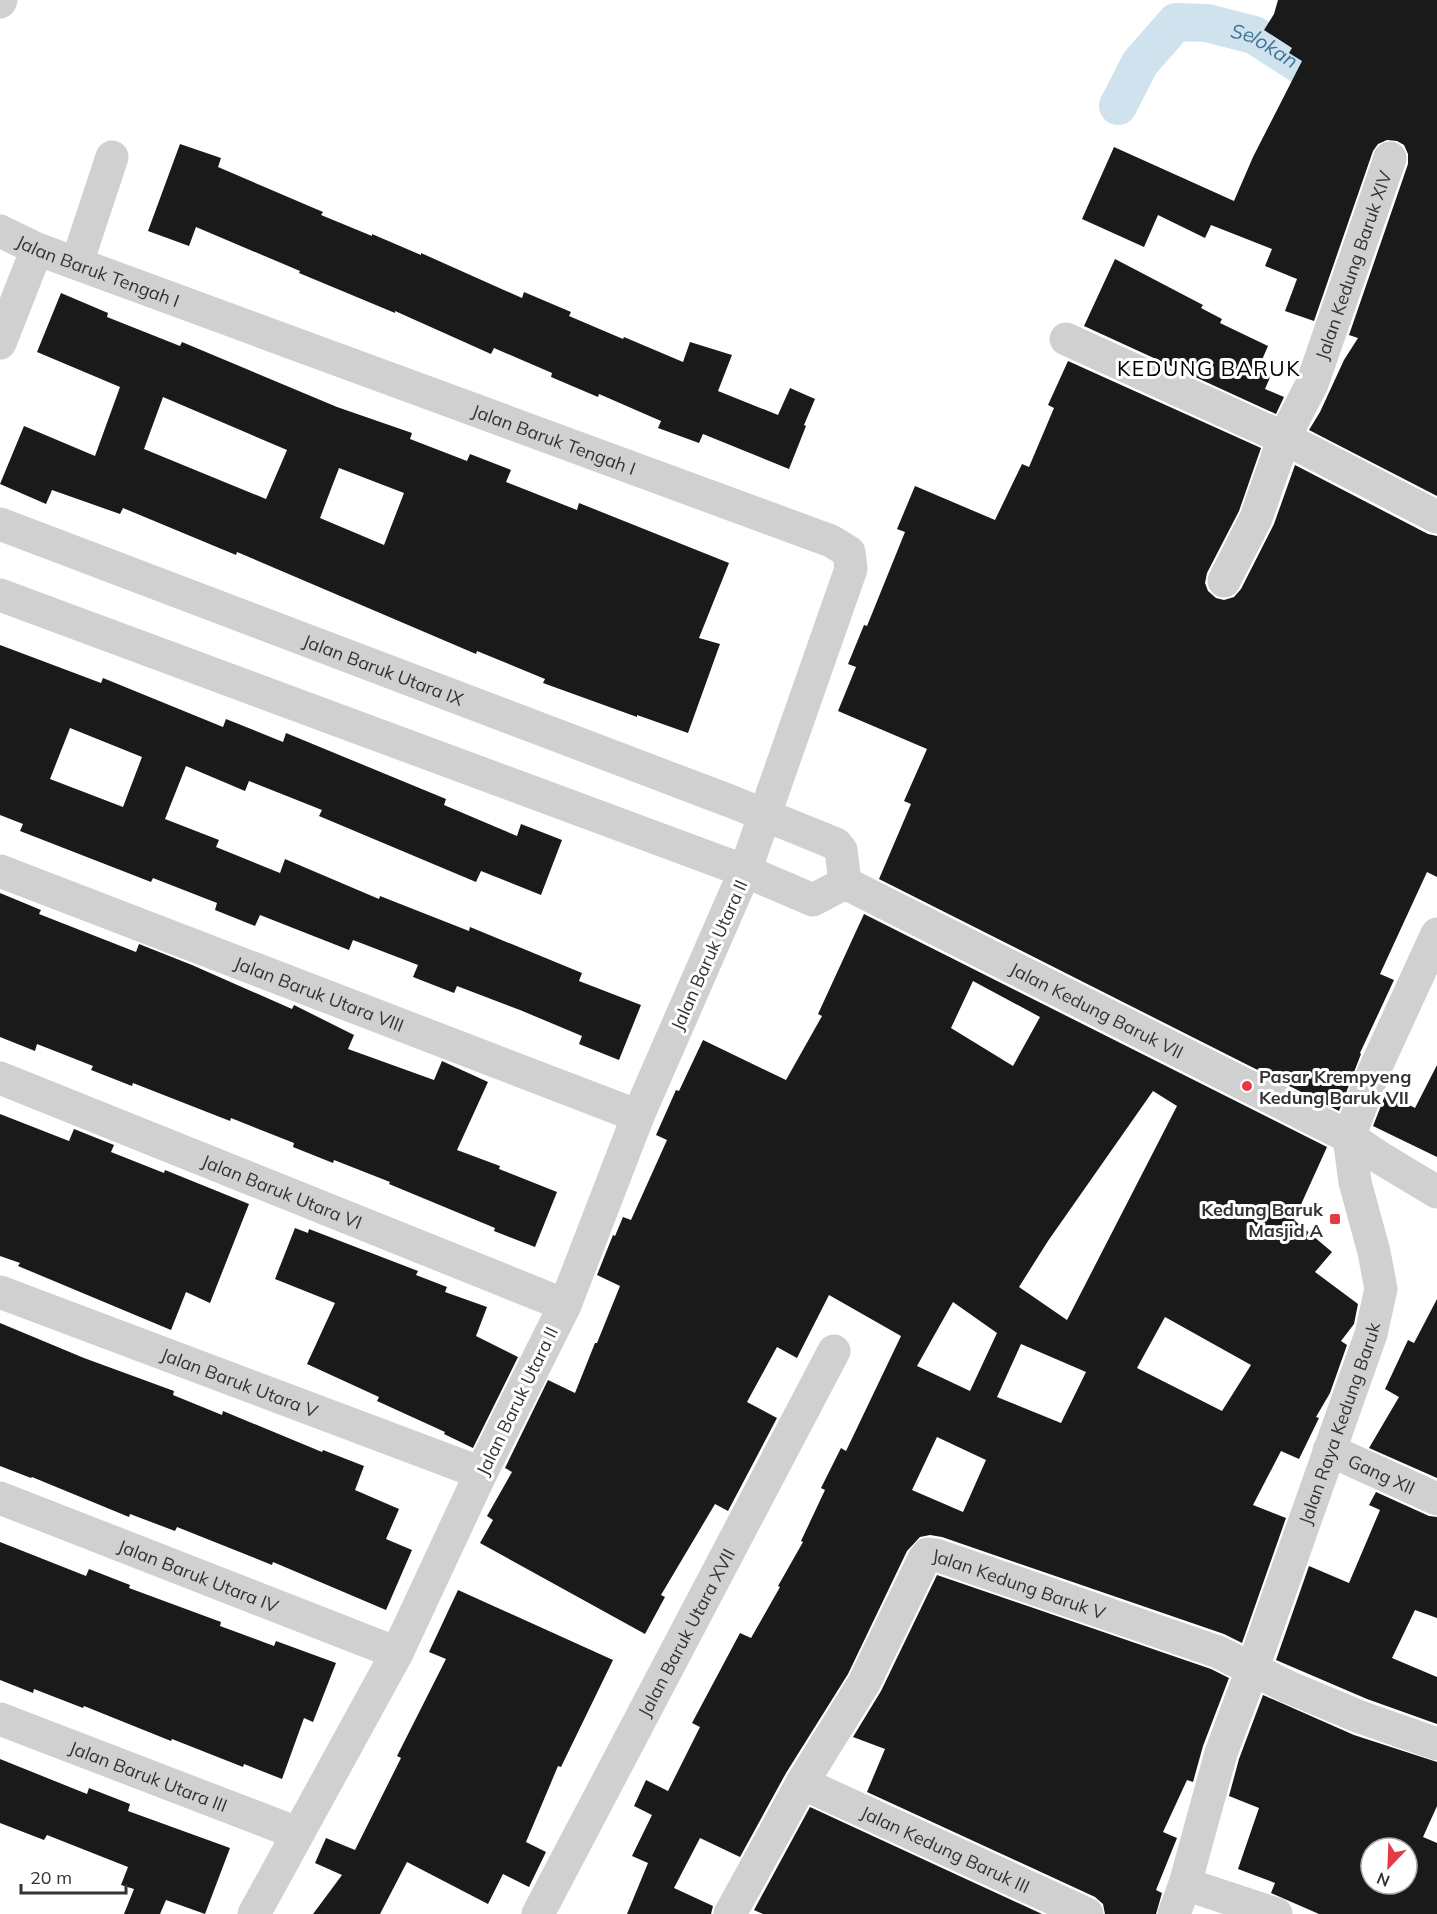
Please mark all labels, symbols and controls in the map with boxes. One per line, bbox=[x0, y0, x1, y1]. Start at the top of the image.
water label: Selokan bbox=[1228, 17, 1303, 73]
street label: Jalan Kedung Baruk XIV bbox=[1310, 167, 1396, 363]
street label: Jalan Baruk Tengah I bbox=[13, 229, 183, 312]
district label: KEDUNG BARUK bbox=[1117, 355, 1301, 381]
street label: Jalan Baruk Tengah I bbox=[469, 399, 639, 480]
street label: Jalan Baruk Utara IX bbox=[300, 629, 467, 710]
street label: Jalan Baruk Utara II bbox=[665, 876, 753, 1034]
street label: Jalan Baruk Utara VIII bbox=[231, 951, 407, 1037]
street label: Jalan Kedung Baruk VII bbox=[1006, 957, 1187, 1063]
place label: Pasar Krempyeng Kedung Baruk VII bbox=[1259, 1065, 1411, 1109]
marker: Pasar Krempyeng Kedung Baruk VII bbox=[1240, 1079, 1254, 1093]
street label: Jalan Baruk Utara VI bbox=[199, 1149, 366, 1234]
place label: Kedung Baruk Masjid A bbox=[1201, 1198, 1324, 1242]
marker: Kedung Baruk Masjid A bbox=[1328, 1212, 1342, 1226]
street label: Jalan Raya Kedung Baruk bbox=[1293, 1320, 1385, 1528]
street label: Jalan Baruk Utara II bbox=[471, 1323, 563, 1479]
street label: Jalan Baruk Utara V bbox=[158, 1342, 322, 1422]
street label: Gang XII bbox=[1345, 1449, 1419, 1499]
street label: Jalan Baruk Utara IV bbox=[115, 1534, 282, 1617]
street label: Jalan Kedung Baruk V bbox=[931, 1543, 1109, 1624]
street label: Jalan Baruk Utara XVII bbox=[632, 1545, 740, 1721]
street label: Jalan Baruk Utara III bbox=[66, 1735, 231, 1817]
street label: Jalan Kedung Baruk III bbox=[857, 1800, 1034, 1898]
north arrow bbox=[1359, 1836, 1419, 1896]
scale bar bbox=[21, 1857, 126, 1895]
text: 20 m bbox=[30, 1866, 72, 1889]
text: N bbox=[1374, 1868, 1393, 1891]

